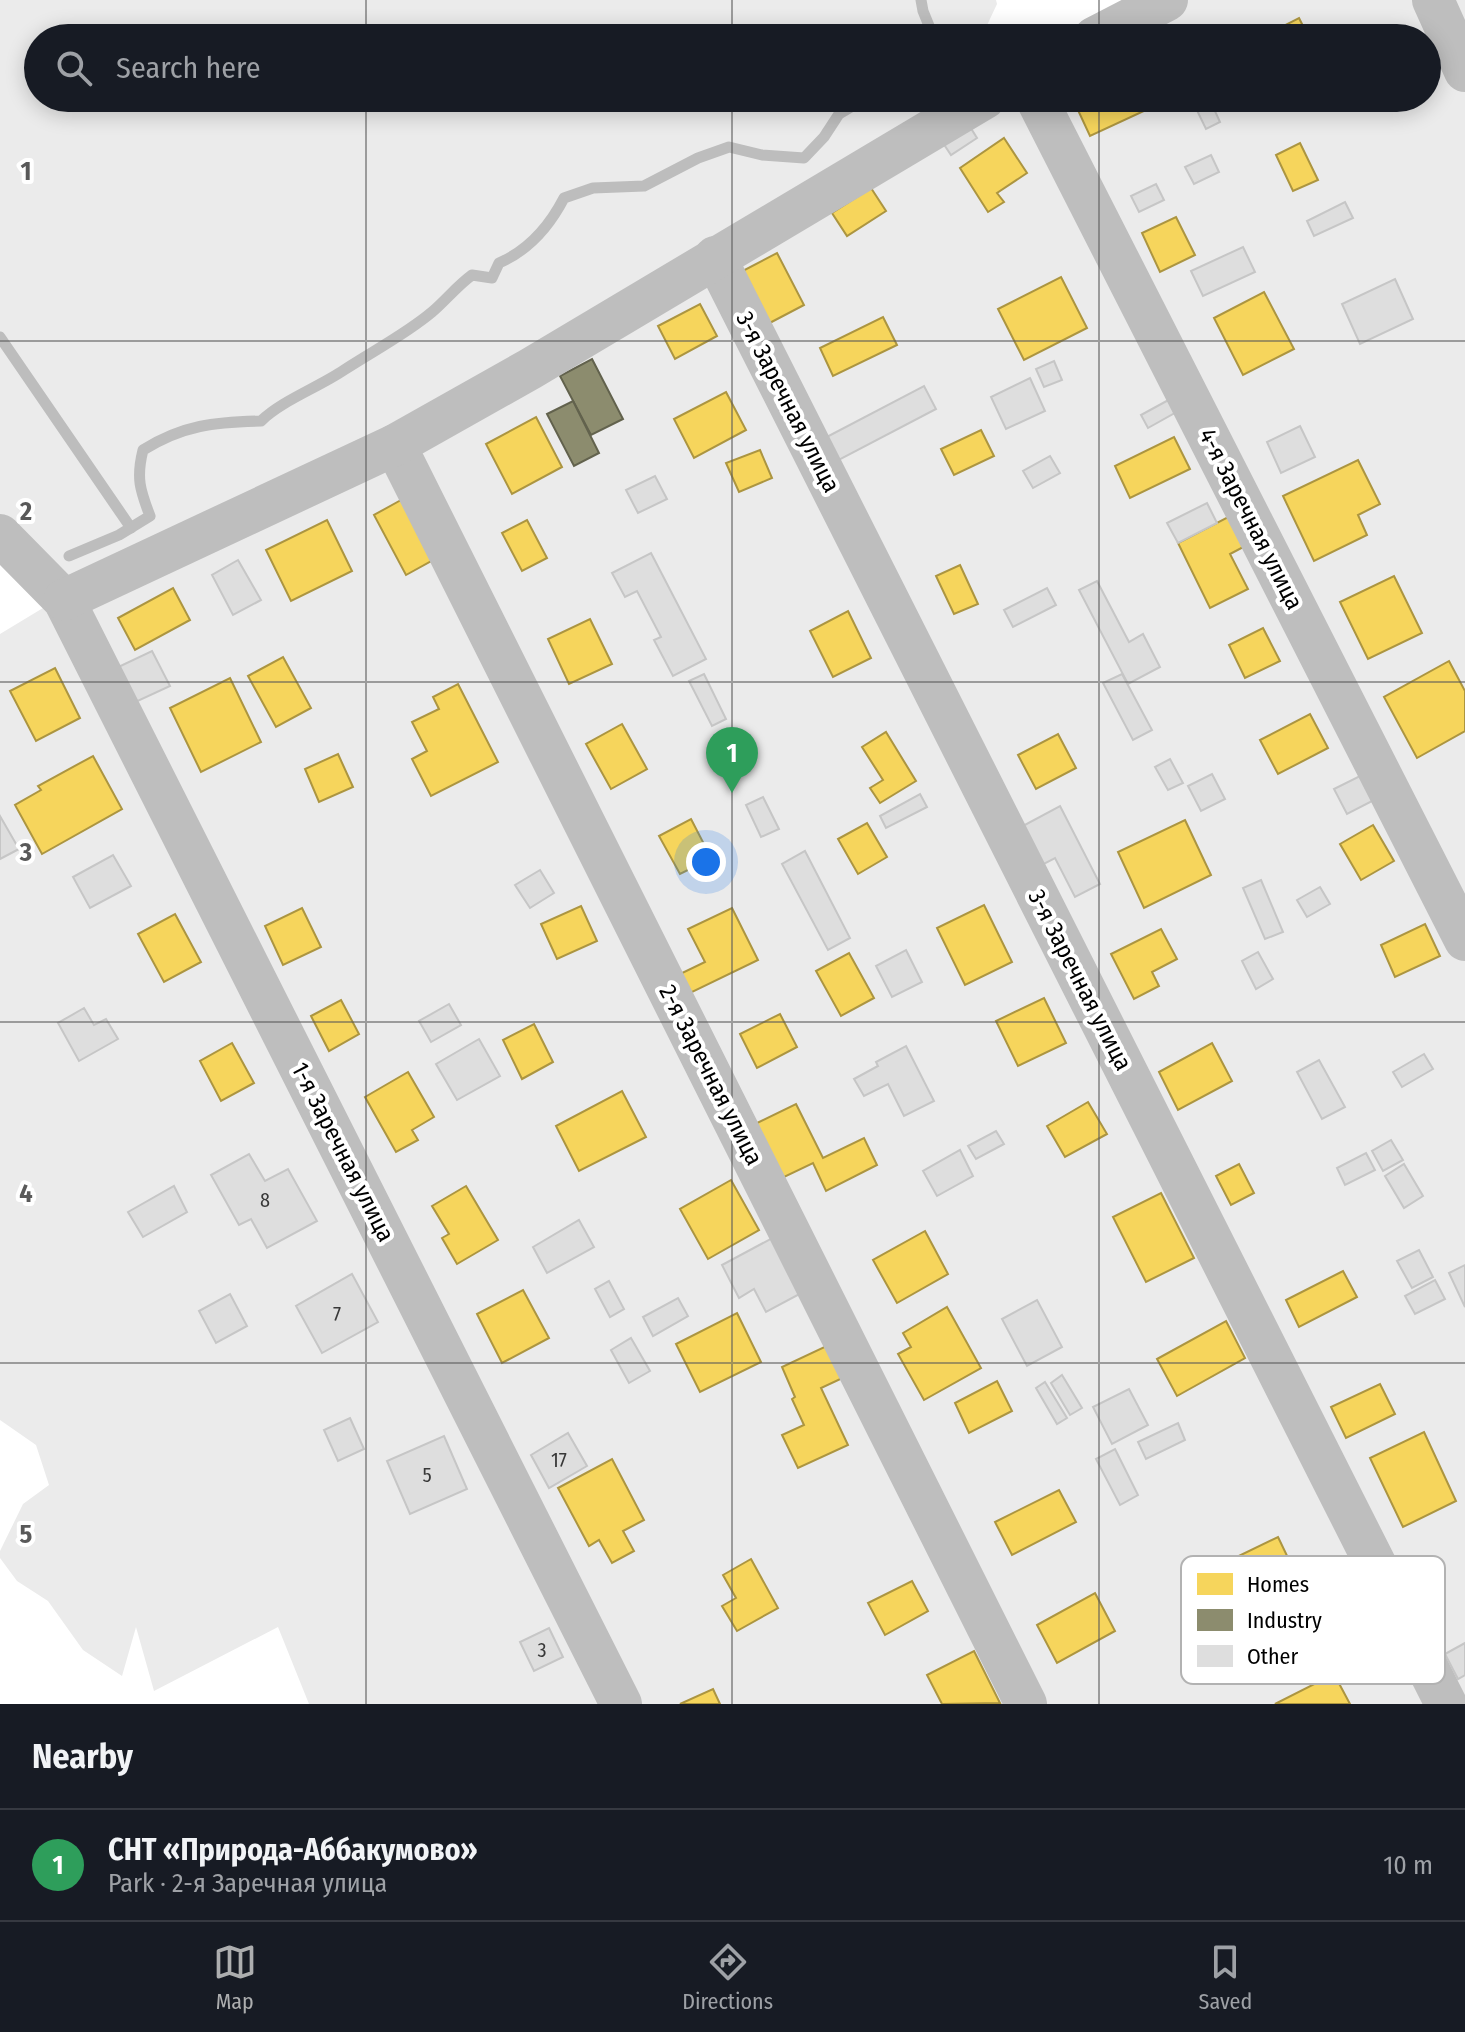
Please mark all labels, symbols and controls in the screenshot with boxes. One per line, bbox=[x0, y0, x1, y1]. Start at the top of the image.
search box bbox=[24, 24, 1441, 112]
icon: search bbox=[52, 46, 96, 90]
text: Search here bbox=[116, 50, 261, 86]
text: 1 bbox=[21, 156, 32, 187]
street label: 3-я Заречная улица bbox=[730, 307, 846, 497]
street label: 4-я Заречная улица bbox=[1193, 424, 1309, 614]
text: 2 bbox=[19, 496, 32, 527]
pin: 1 bbox=[706, 727, 758, 793]
text: 3 bbox=[19, 837, 32, 868]
your location bbox=[686, 842, 726, 882]
street label: 3-я Заречная улица bbox=[1022, 885, 1138, 1075]
street label: 2-я Заречная улица bbox=[653, 980, 769, 1170]
street label: 1-я Заречная улица bbox=[286, 1058, 400, 1246]
text: 4 bbox=[19, 1178, 33, 1209]
house number: 8 bbox=[260, 1188, 270, 1212]
house number: 7 bbox=[333, 1302, 341, 1326]
house number: 17 bbox=[551, 1448, 567, 1472]
house number: 5 bbox=[422, 1463, 432, 1487]
text: 5 bbox=[20, 1519, 33, 1550]
legend bbox=[1181, 1556, 1445, 1684]
text: Homes bbox=[1247, 1571, 1309, 1598]
text: Industry bbox=[1247, 1607, 1322, 1634]
house number: 3 bbox=[537, 1638, 547, 1662]
text: Other bbox=[1247, 1643, 1298, 1670]
text: Nearby bbox=[32, 1736, 133, 1777]
text: СНТ «Природа-Аббакумово» bbox=[108, 1832, 478, 1868]
text: 1 bbox=[53, 1850, 64, 1881]
text: 10 m bbox=[1383, 1850, 1433, 1881]
text: Park · 2-я Заречная улица bbox=[108, 1868, 387, 1899]
tab: Map bbox=[213, 1940, 257, 2015]
tab: Directions bbox=[682, 1940, 773, 2015]
tab: Saved bbox=[1199, 1940, 1252, 2015]

